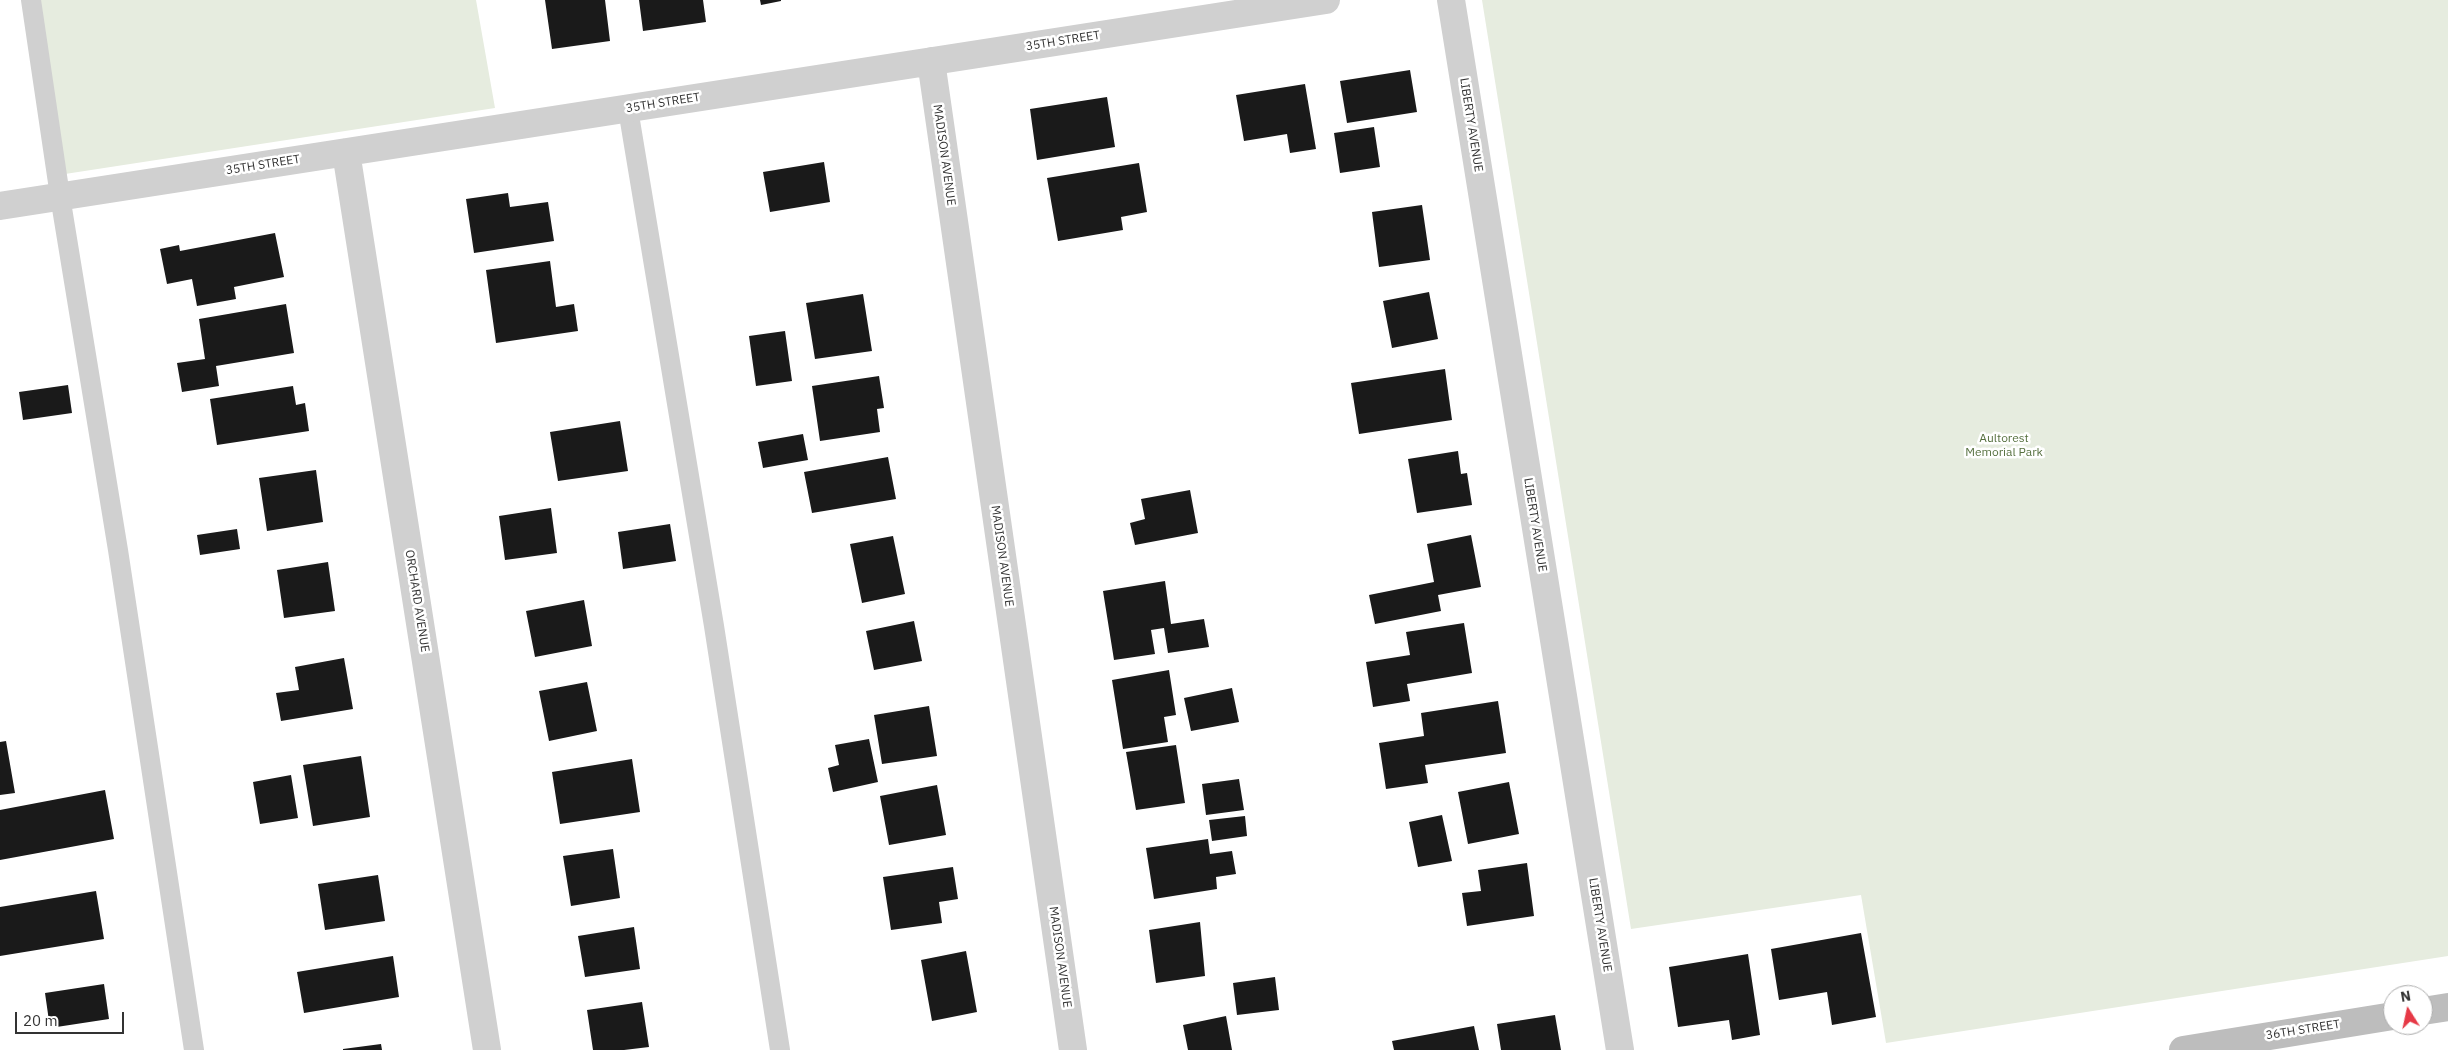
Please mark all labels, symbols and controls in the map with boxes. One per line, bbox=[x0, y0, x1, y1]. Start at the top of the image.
street label: 35TH STREET bbox=[1025, 28, 1101, 54]
street label: LIBERTY AVENUE bbox=[1456, 77, 1486, 173]
street label: 35TH STREET bbox=[625, 90, 701, 116]
street label: MADISON AVENUE bbox=[930, 103, 958, 207]
street label: 35TH STREET bbox=[225, 152, 301, 178]
park label: Aultorest Memorial Park bbox=[1965, 432, 2043, 460]
street label: LIBERTY AVENUE bbox=[1520, 477, 1550, 573]
street label: MADISON AVENUE bbox=[988, 504, 1016, 608]
street label: ORCHARD AVENUE bbox=[402, 549, 432, 653]
street label: LIBERTY AVENUE bbox=[1585, 877, 1615, 973]
street label: MADISON AVENUE bbox=[1046, 905, 1074, 1009]
north arrow bbox=[2383, 985, 2433, 1035]
text: N bbox=[2399, 986, 2412, 1006]
scale bar bbox=[18, 1002, 126, 1034]
text: 20 m bbox=[23, 1011, 58, 1030]
street label: 36TH STREET bbox=[2265, 1017, 2341, 1043]

